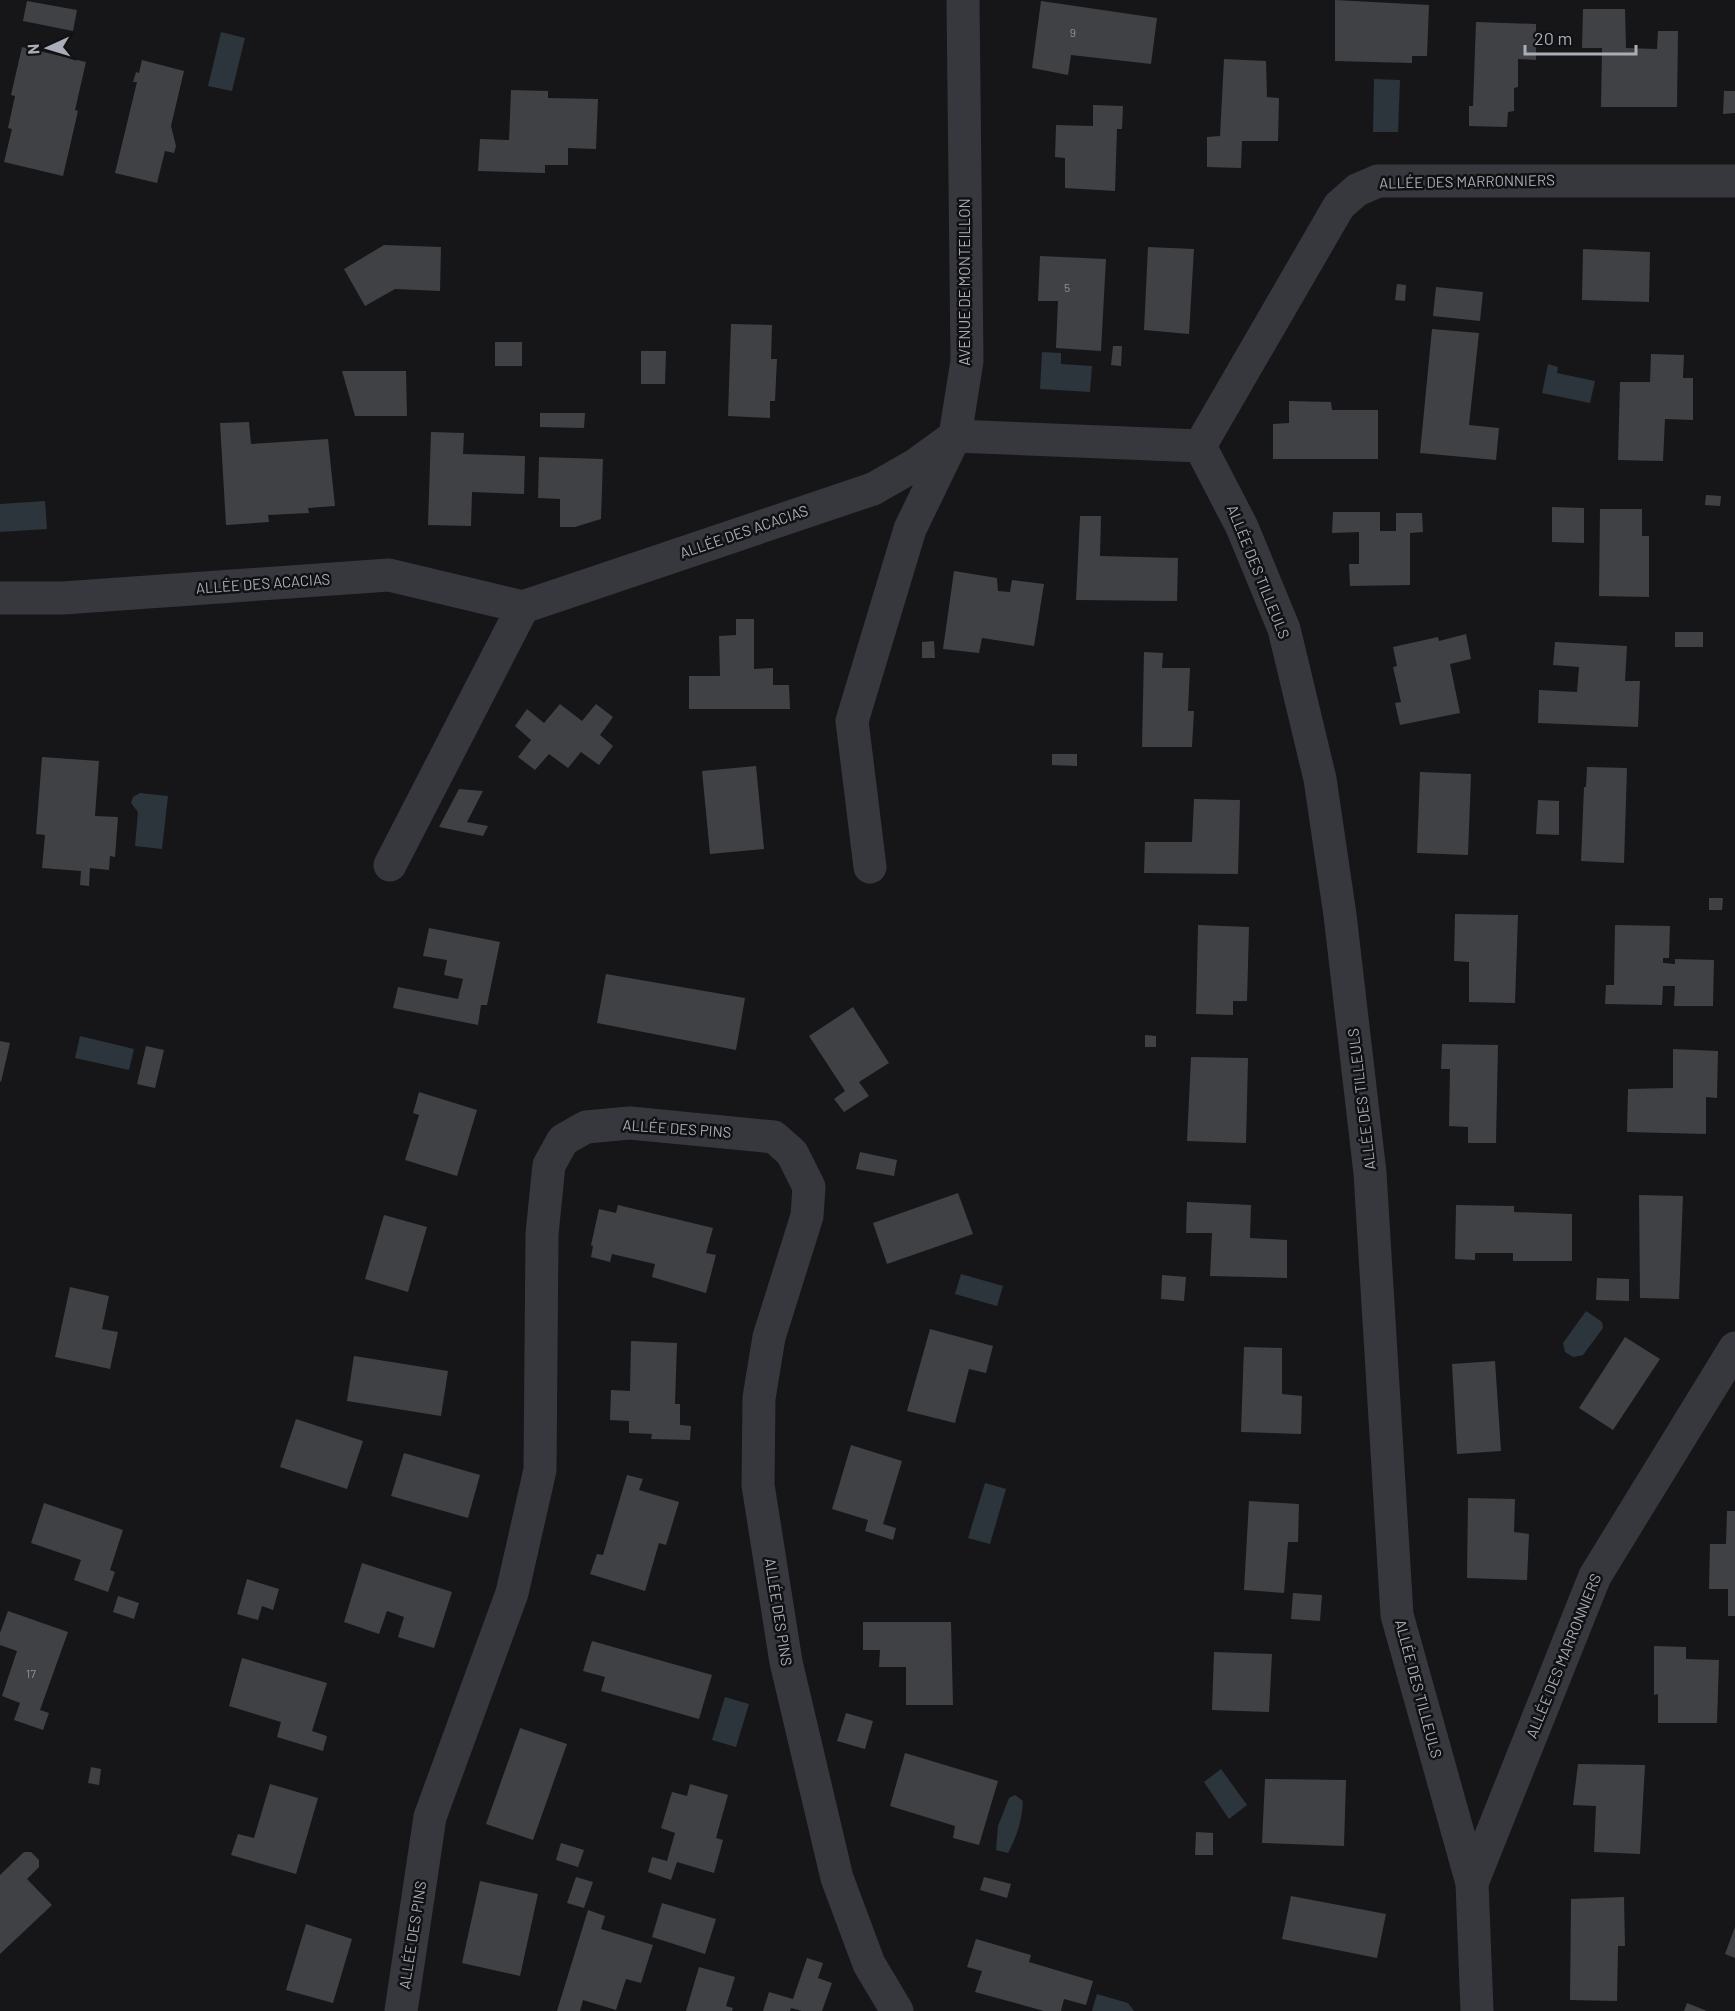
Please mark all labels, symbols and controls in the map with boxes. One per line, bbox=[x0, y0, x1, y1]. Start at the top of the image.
north arrow bbox=[18, 18, 78, 78]
scale bar bbox=[1525, 18, 1636, 56]
house number: 9 bbox=[1070, 25, 1076, 39]
text: 20 m bbox=[1534, 27, 1572, 49]
text: N bbox=[23, 43, 42, 55]
street label: ALLÉE DES MARRONNIERS bbox=[1379, 170, 1555, 192]
street label: AVENUE DE MONTEILLON bbox=[955, 198, 973, 366]
house number: 5 bbox=[1064, 280, 1070, 294]
street label: ALLÉE DES ACACIAS bbox=[677, 501, 810, 561]
street label: ALLÉE DES TILLEULS bbox=[1224, 502, 1294, 641]
street label: ALLÉE DES ACACIAS bbox=[195, 569, 331, 597]
street label: ALLÉE DES TILLEULS bbox=[1343, 1027, 1379, 1171]
street label: ALLÉE DES PINS bbox=[622, 1115, 732, 1141]
street label: ALLÉE DES PINS bbox=[762, 1557, 796, 1667]
street label: ALLÉE DES MARRONNIERS bbox=[1522, 1571, 1604, 1741]
street label: ALLÉE DES TILLEULS bbox=[1392, 1617, 1446, 1760]
house number: 17 bbox=[26, 1666, 36, 1680]
street label: ALLÉE DES PINS bbox=[395, 1880, 429, 1990]

